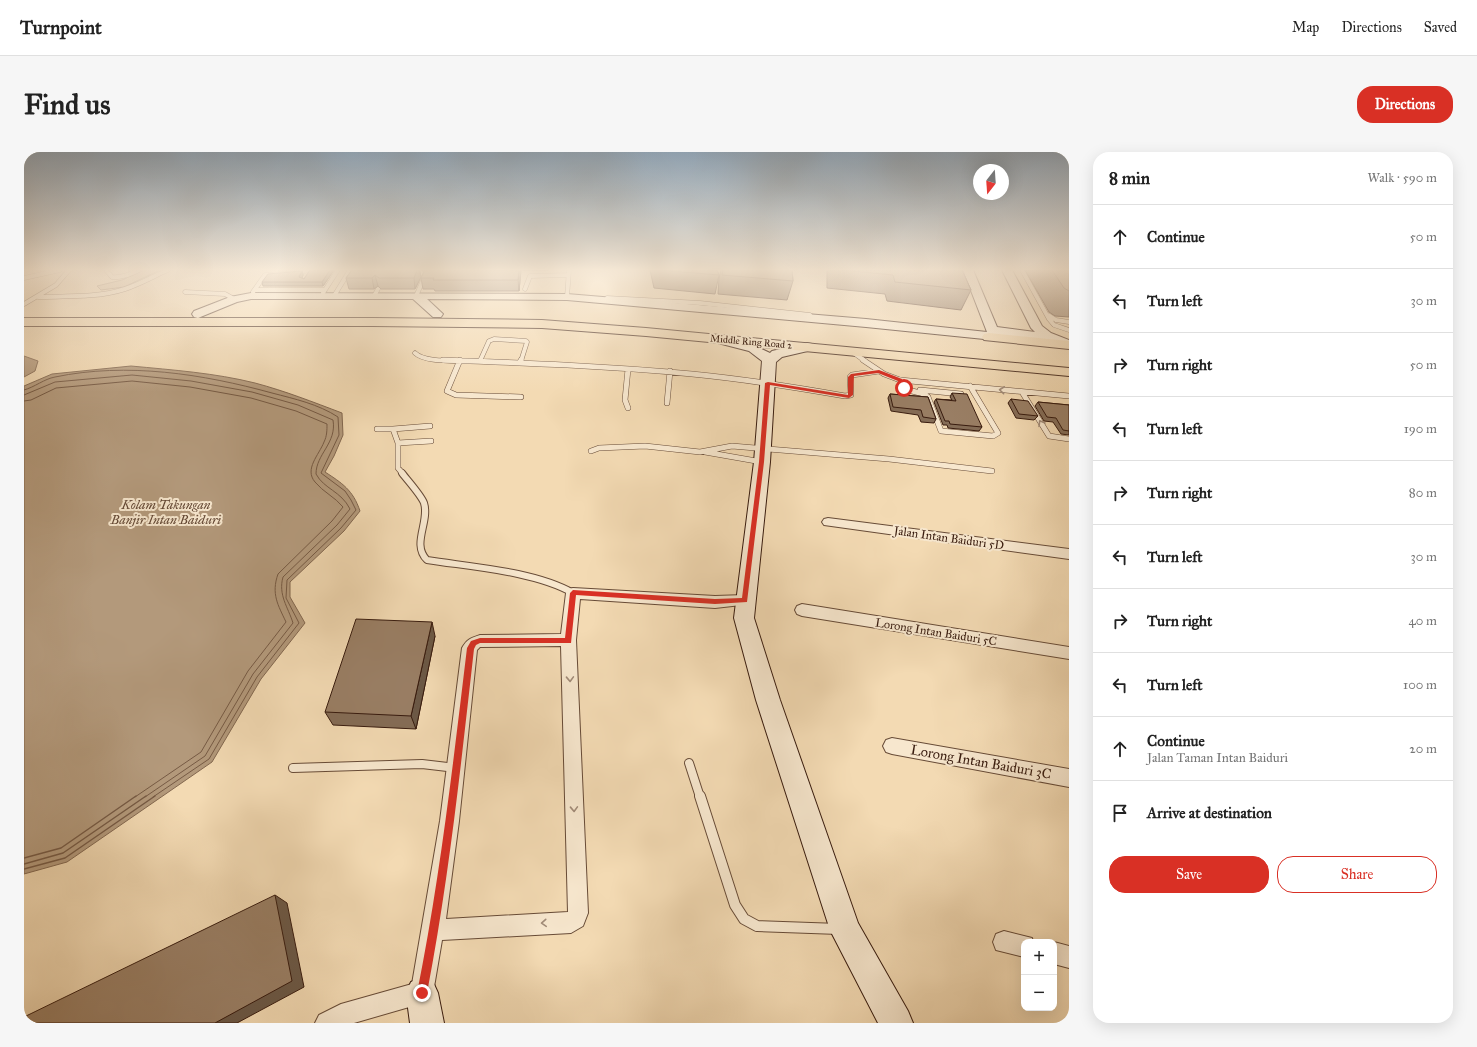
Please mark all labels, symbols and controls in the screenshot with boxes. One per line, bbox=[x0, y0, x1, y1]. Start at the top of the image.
text: Turnpoint bbox=[20, 16, 102, 39]
text: Map bbox=[1292, 19, 1319, 36]
text: Directions bbox=[1341, 19, 1402, 36]
text: Saved bbox=[1424, 19, 1457, 36]
button: Directions bbox=[1357, 86, 1453, 123]
text: Find us bbox=[24, 87, 110, 122]
north arrow bbox=[973, 164, 1009, 200]
text: 8 min bbox=[1109, 168, 1150, 189]
text: Walk · 590 m bbox=[1367, 170, 1437, 186]
icon: ahead bbox=[1109, 226, 1131, 248]
text: Continue bbox=[1147, 228, 1205, 246]
text: 50 m bbox=[1410, 229, 1437, 245]
icon: left bbox=[1109, 290, 1131, 312]
text: Turn left bbox=[1147, 292, 1203, 310]
text: 30 m bbox=[1411, 293, 1437, 309]
street label: Middle Ring Road 2 bbox=[709, 332, 793, 352]
icon: right bbox=[1109, 354, 1131, 376]
text: Turn right bbox=[1147, 356, 1212, 374]
text: 50 m bbox=[1410, 357, 1437, 373]
route start bbox=[895, 379, 913, 397]
one-way arrow bbox=[999, 385, 1005, 394]
icon: left bbox=[1109, 418, 1131, 440]
one-way arrow bbox=[1038, 420, 1045, 427]
text: Turn left bbox=[1147, 420, 1203, 438]
text: 190 m bbox=[1404, 421, 1437, 437]
icon: right bbox=[1109, 482, 1131, 504]
text: Turn right bbox=[1147, 484, 1212, 502]
text: 80 m bbox=[1409, 485, 1437, 501]
water label: Kolam Takungan Banjir Intan Baiduri bbox=[110, 497, 221, 528]
street label: Jalan Intan Baiduri 5D bbox=[891, 523, 1005, 554]
icon: left bbox=[1109, 546, 1131, 568]
text: Turn left bbox=[1147, 548, 1203, 566]
text: 30 m bbox=[1411, 549, 1437, 565]
icon: right bbox=[1109, 610, 1131, 632]
text: Turn right bbox=[1147, 612, 1212, 630]
text: 40 m bbox=[1408, 613, 1437, 629]
street label: Lorong Intan Baiduri 5C bbox=[874, 615, 998, 650]
icon: left bbox=[1109, 674, 1131, 696]
one-way arrow bbox=[565, 676, 574, 682]
text: Turn left bbox=[1147, 676, 1203, 694]
text: 100 m bbox=[1403, 677, 1437, 693]
text: Continue bbox=[1147, 732, 1205, 750]
icon: ahead bbox=[1109, 738, 1131, 760]
street label: Lorong Intan Baiduri 3C bbox=[909, 741, 1053, 783]
text: 20 m bbox=[1409, 741, 1437, 757]
text: Jalan Taman Intan Baiduri bbox=[1147, 750, 1288, 766]
icon: arrive bbox=[1109, 802, 1131, 824]
text: Arrive at destination bbox=[1147, 804, 1272, 822]
one-way arrow bbox=[570, 806, 579, 812]
button: Save bbox=[1109, 856, 1269, 893]
button: Share bbox=[1277, 856, 1437, 893]
one-way arrow bbox=[541, 919, 547, 928]
map controls bbox=[1021, 939, 1057, 1011]
button: + bbox=[1021, 939, 1057, 975]
button: − bbox=[1021, 975, 1057, 1011]
route end bbox=[413, 984, 431, 1002]

